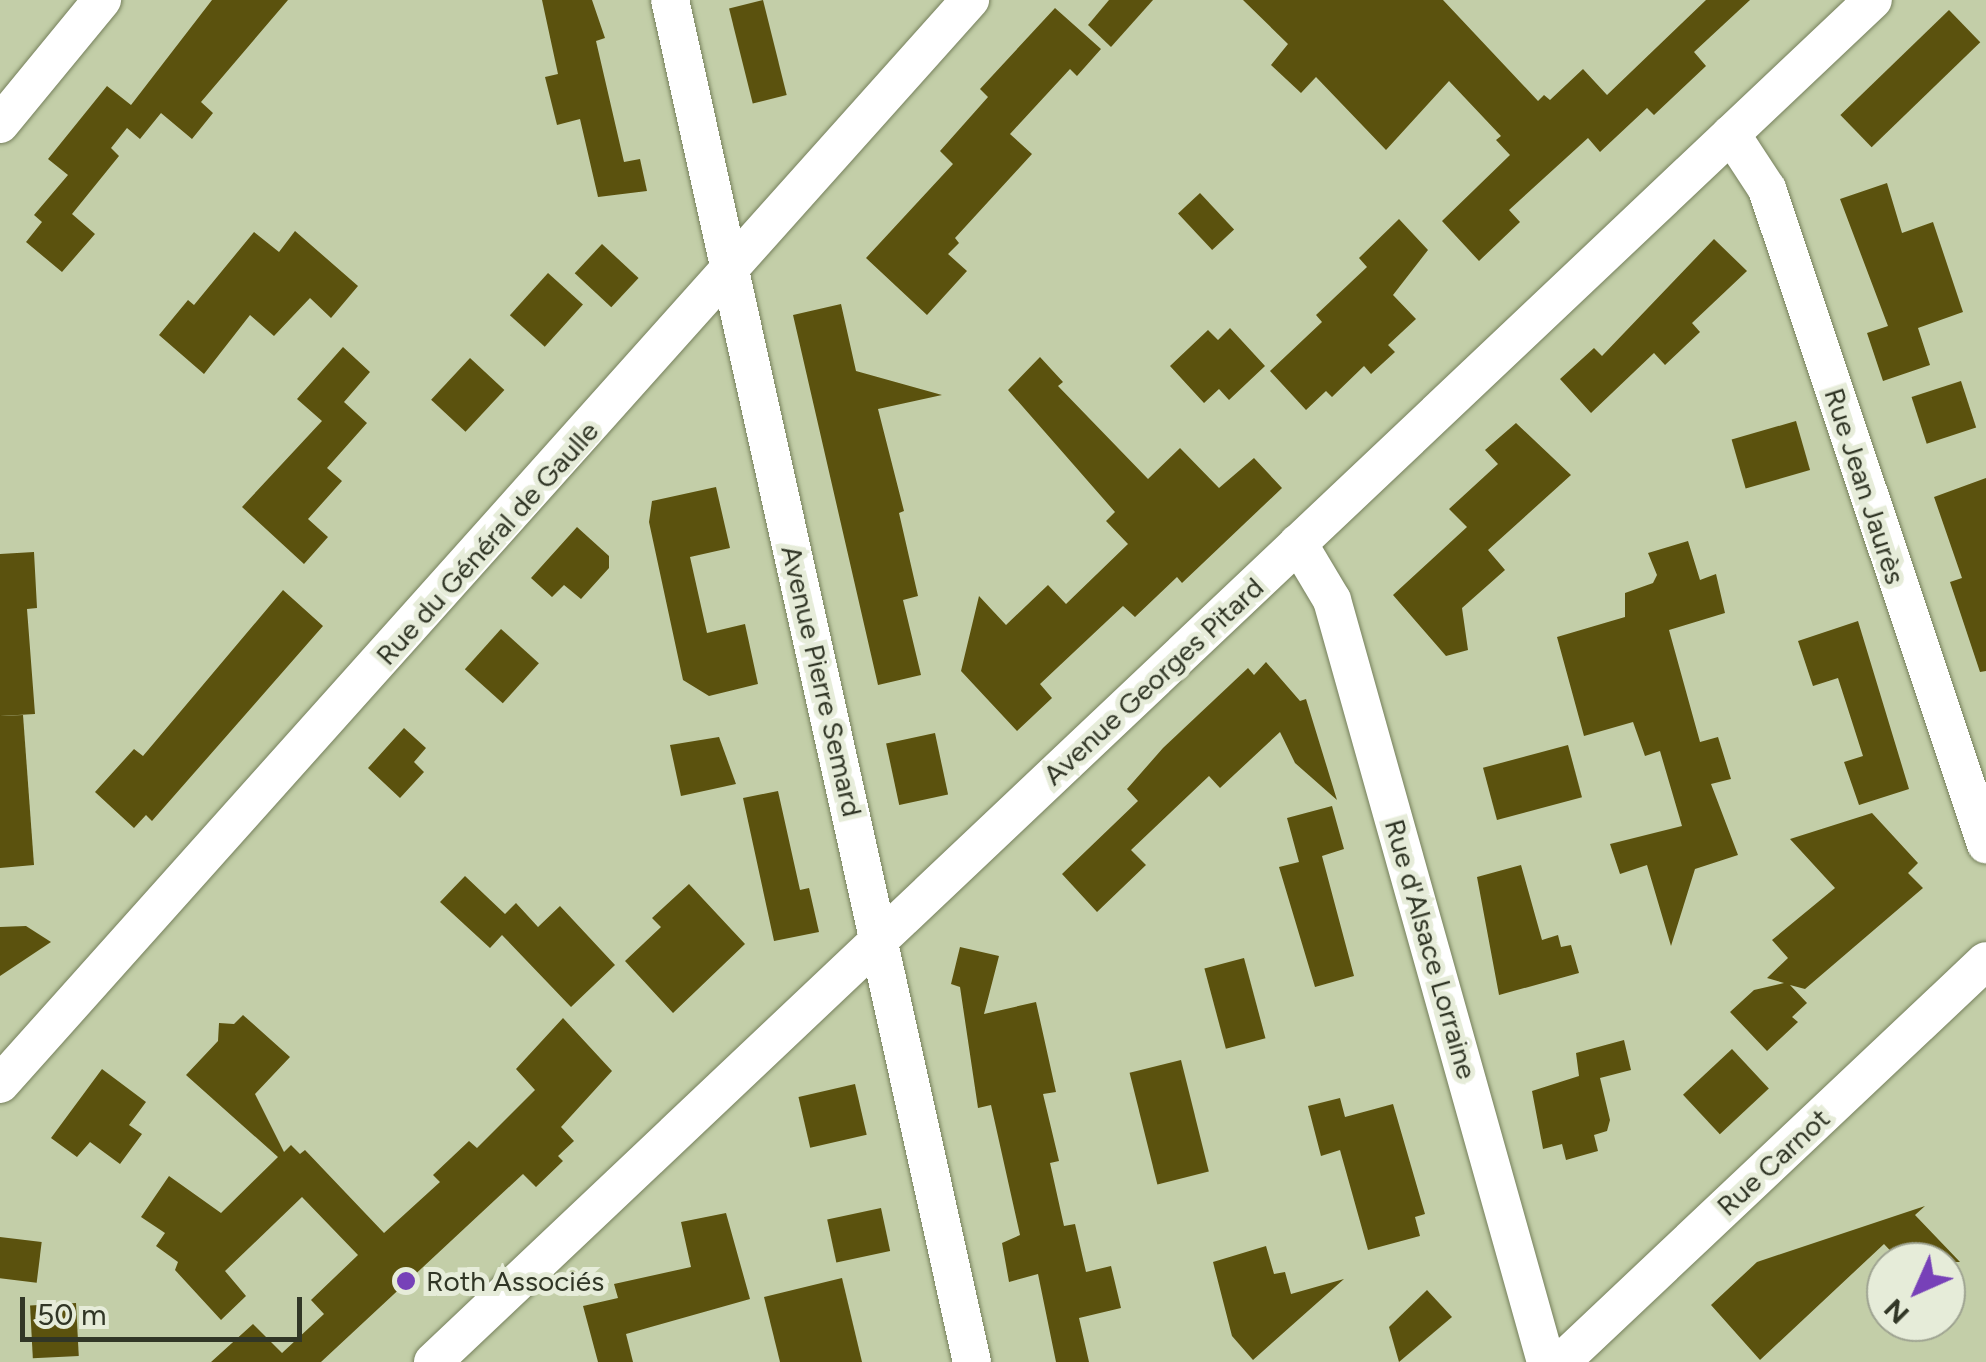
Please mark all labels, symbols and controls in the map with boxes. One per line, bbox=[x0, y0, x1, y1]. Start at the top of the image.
street label: Rue Jean Jaurès bbox=[1817, 384, 1913, 588]
street label: Rue du Général de Gaulle bbox=[369, 414, 605, 672]
street label: Avenue Pierre Semard bbox=[774, 542, 870, 820]
street label: Avenue Georges Pitard bbox=[1036, 570, 1270, 792]
street label: Rue d'Alsace Lorraine bbox=[1378, 815, 1484, 1083]
street label: Rue Carnot bbox=[1710, 1101, 1836, 1223]
north arrow bbox=[1866, 1242, 1966, 1342]
place label: Roth Associés bbox=[426, 1264, 604, 1298]
marker: Roth Associés bbox=[395, 1270, 417, 1292]
scale bar bbox=[25, 1277, 308, 1339]
text: N bbox=[1877, 1292, 1916, 1331]
text: 50 m bbox=[37, 1296, 106, 1333]

